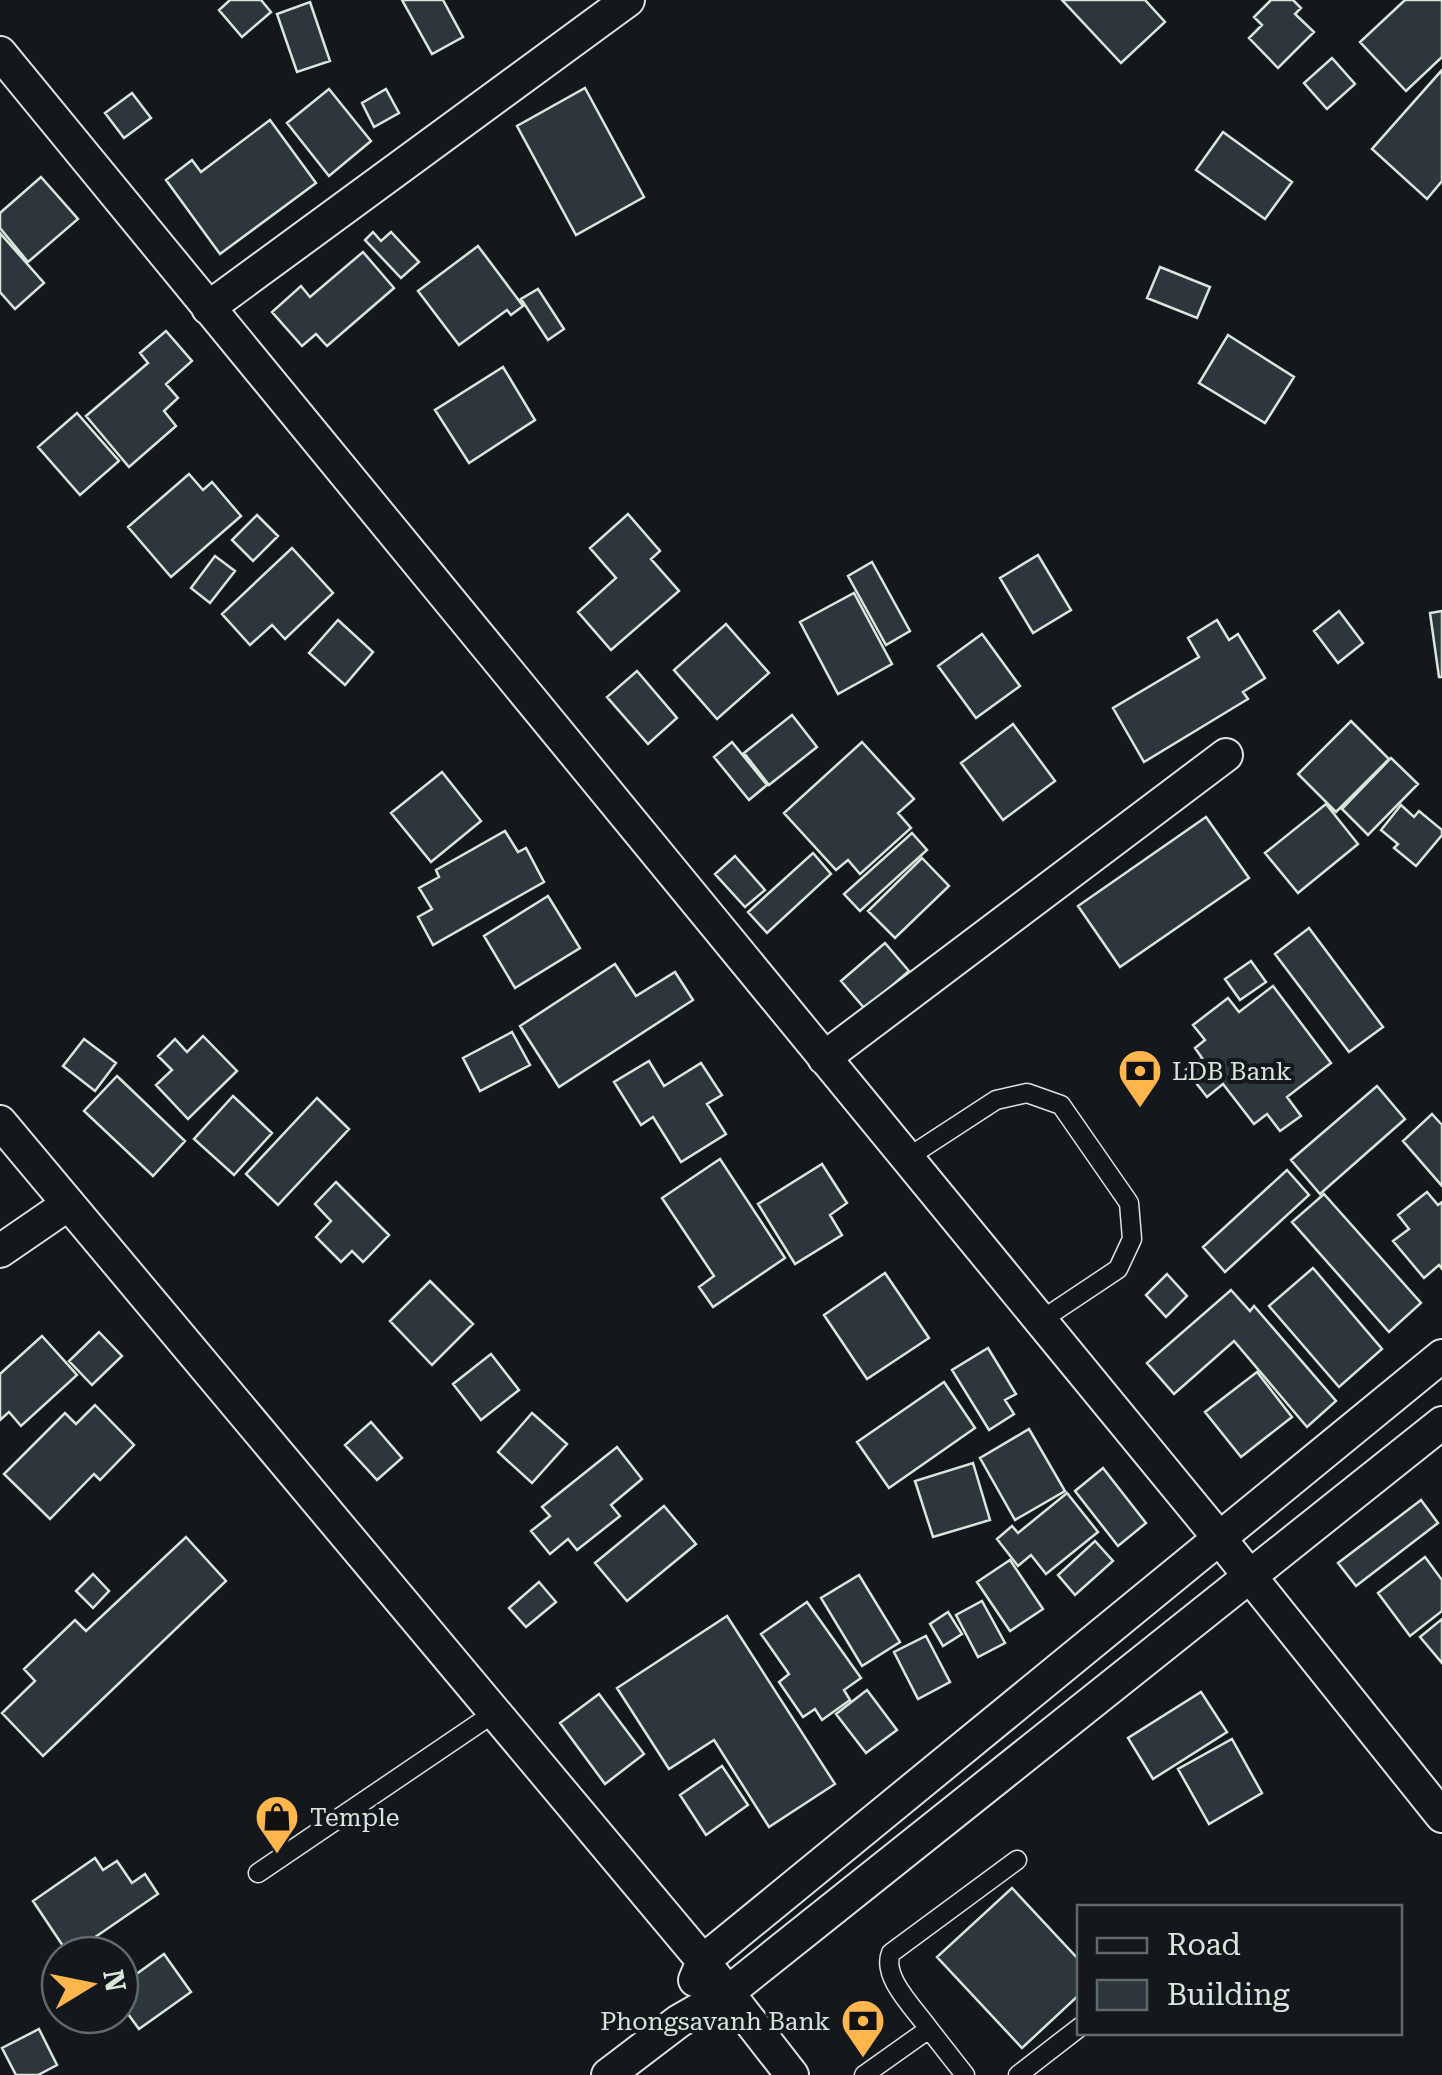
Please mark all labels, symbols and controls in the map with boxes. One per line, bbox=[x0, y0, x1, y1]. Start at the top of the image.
bank icon: LDB Bank bbox=[1117, 1048, 1163, 1109]
place label: LDB Bank bbox=[1172, 1057, 1292, 1086]
shop icon: Temple bbox=[254, 1794, 300, 1855]
place label: Temple bbox=[310, 1803, 399, 1832]
legend bbox=[1077, 1905, 1402, 2035]
text: Road bbox=[1167, 1927, 1241, 1962]
north arrow bbox=[40, 1935, 140, 2035]
text: N bbox=[96, 1967, 132, 1994]
text: Building bbox=[1167, 1977, 1290, 2012]
bank icon: Phongsavanh Bank bbox=[840, 1998, 886, 2059]
place label: Phongsavanh Bank bbox=[600, 2007, 830, 2036]

